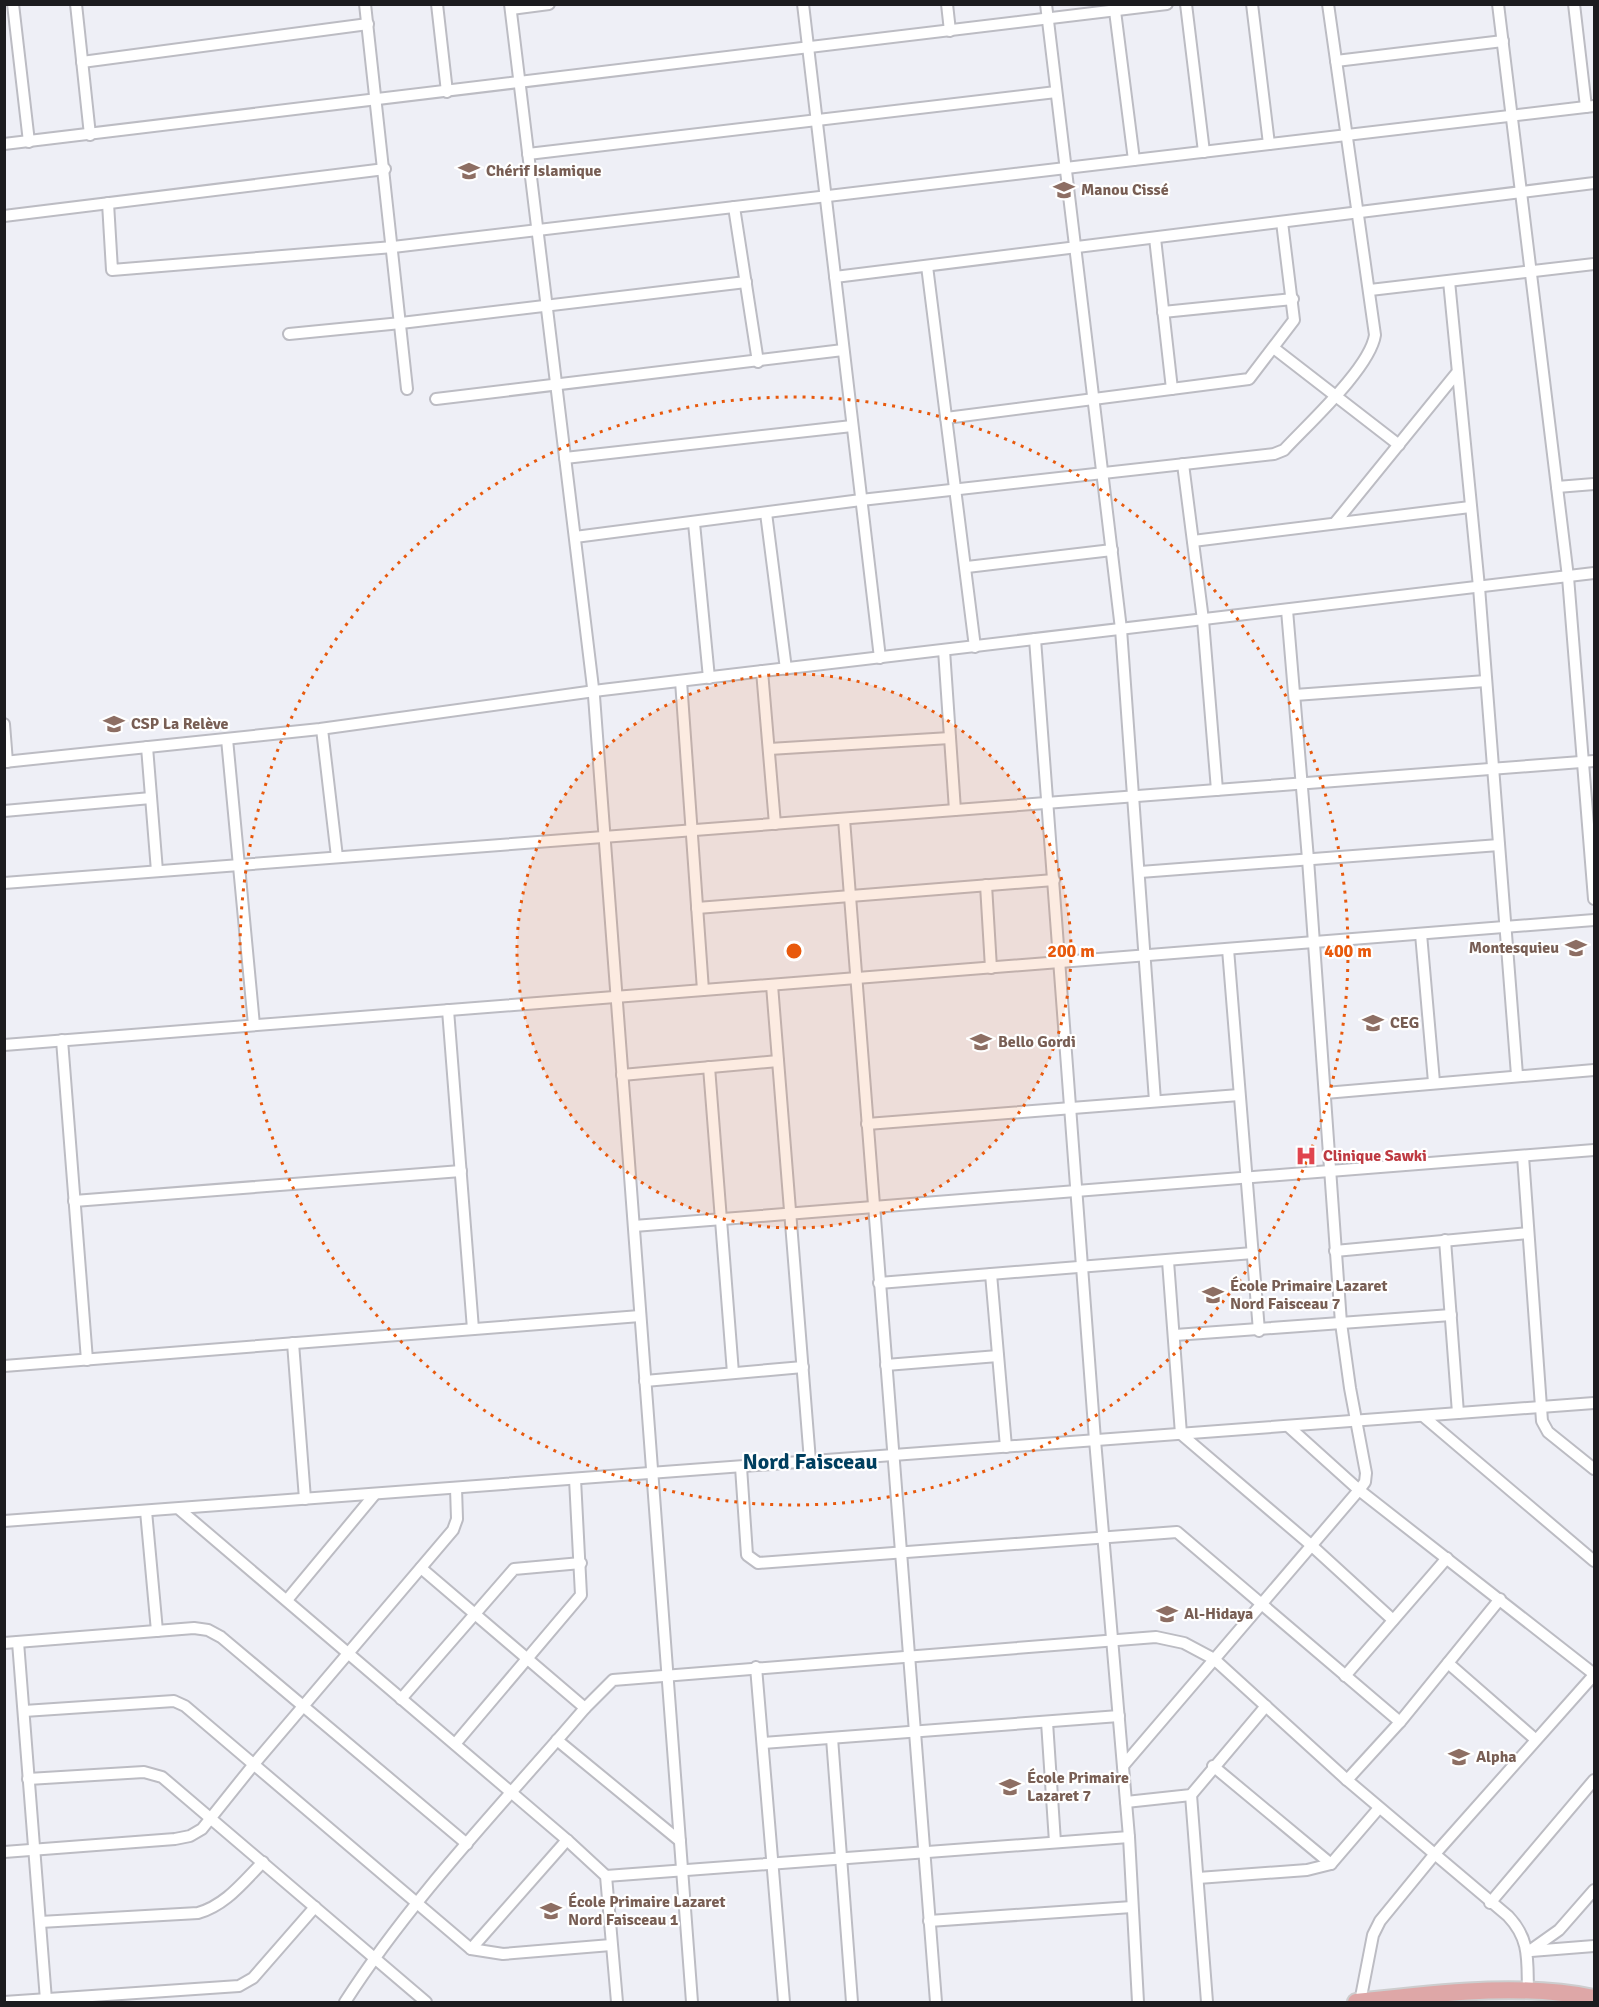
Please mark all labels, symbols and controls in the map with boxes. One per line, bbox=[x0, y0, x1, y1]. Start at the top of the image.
school or university icon: Chérif Islamique bbox=[457, 159, 481, 183]
place label: Chérif Islamique bbox=[486, 161, 601, 181]
school or university icon: Manou Cissé bbox=[1052, 178, 1076, 202]
place label: Manou Cissé bbox=[1081, 180, 1169, 200]
school or university icon: CSP La Relève bbox=[102, 712, 126, 736]
place label: CSP La Relève bbox=[131, 714, 228, 734]
school or university icon: Montesquieu bbox=[1564, 936, 1588, 960]
place label: Montesquieu bbox=[1469, 938, 1559, 958]
text: 200 m bbox=[1047, 940, 1095, 962]
text: 400 m bbox=[1324, 940, 1372, 962]
centre of rings bbox=[784, 941, 804, 961]
school or university icon: CEG bbox=[1361, 1011, 1385, 1035]
place label: CEG bbox=[1390, 1013, 1419, 1033]
school or university icon: Bello Gordi bbox=[969, 1030, 993, 1054]
place label: Bello Gordi bbox=[998, 1032, 1076, 1052]
hospital icon: Clinique Sawki bbox=[1294, 1144, 1318, 1168]
place label: Clinique Sawki bbox=[1323, 1146, 1427, 1166]
place label: École Primaire Lazaret Nord Faisceau 7 bbox=[1230, 1276, 1387, 1314]
school or university icon: École Primaire Lazaret Nord Faisceau 7 bbox=[1201, 1283, 1225, 1307]
district label: Nord Faisceau bbox=[742, 1448, 878, 1475]
school or university icon: Al-Hidaya bbox=[1155, 1602, 1179, 1626]
place label: Al-Hidaya bbox=[1184, 1604, 1253, 1624]
school or university icon: Alpha bbox=[1447, 1745, 1471, 1769]
place label: Alpha bbox=[1476, 1747, 1517, 1767]
place label: École Primaire Lazaret 7 bbox=[1027, 1768, 1129, 1806]
school or university icon: École Primaire Lazaret 7 bbox=[998, 1775, 1022, 1799]
place label: École Primaire Lazaret Nord Faisceau 1 bbox=[568, 1892, 725, 1930]
school or university icon: École Primaire Lazaret Nord Faisceau 1 bbox=[539, 1899, 563, 1923]

